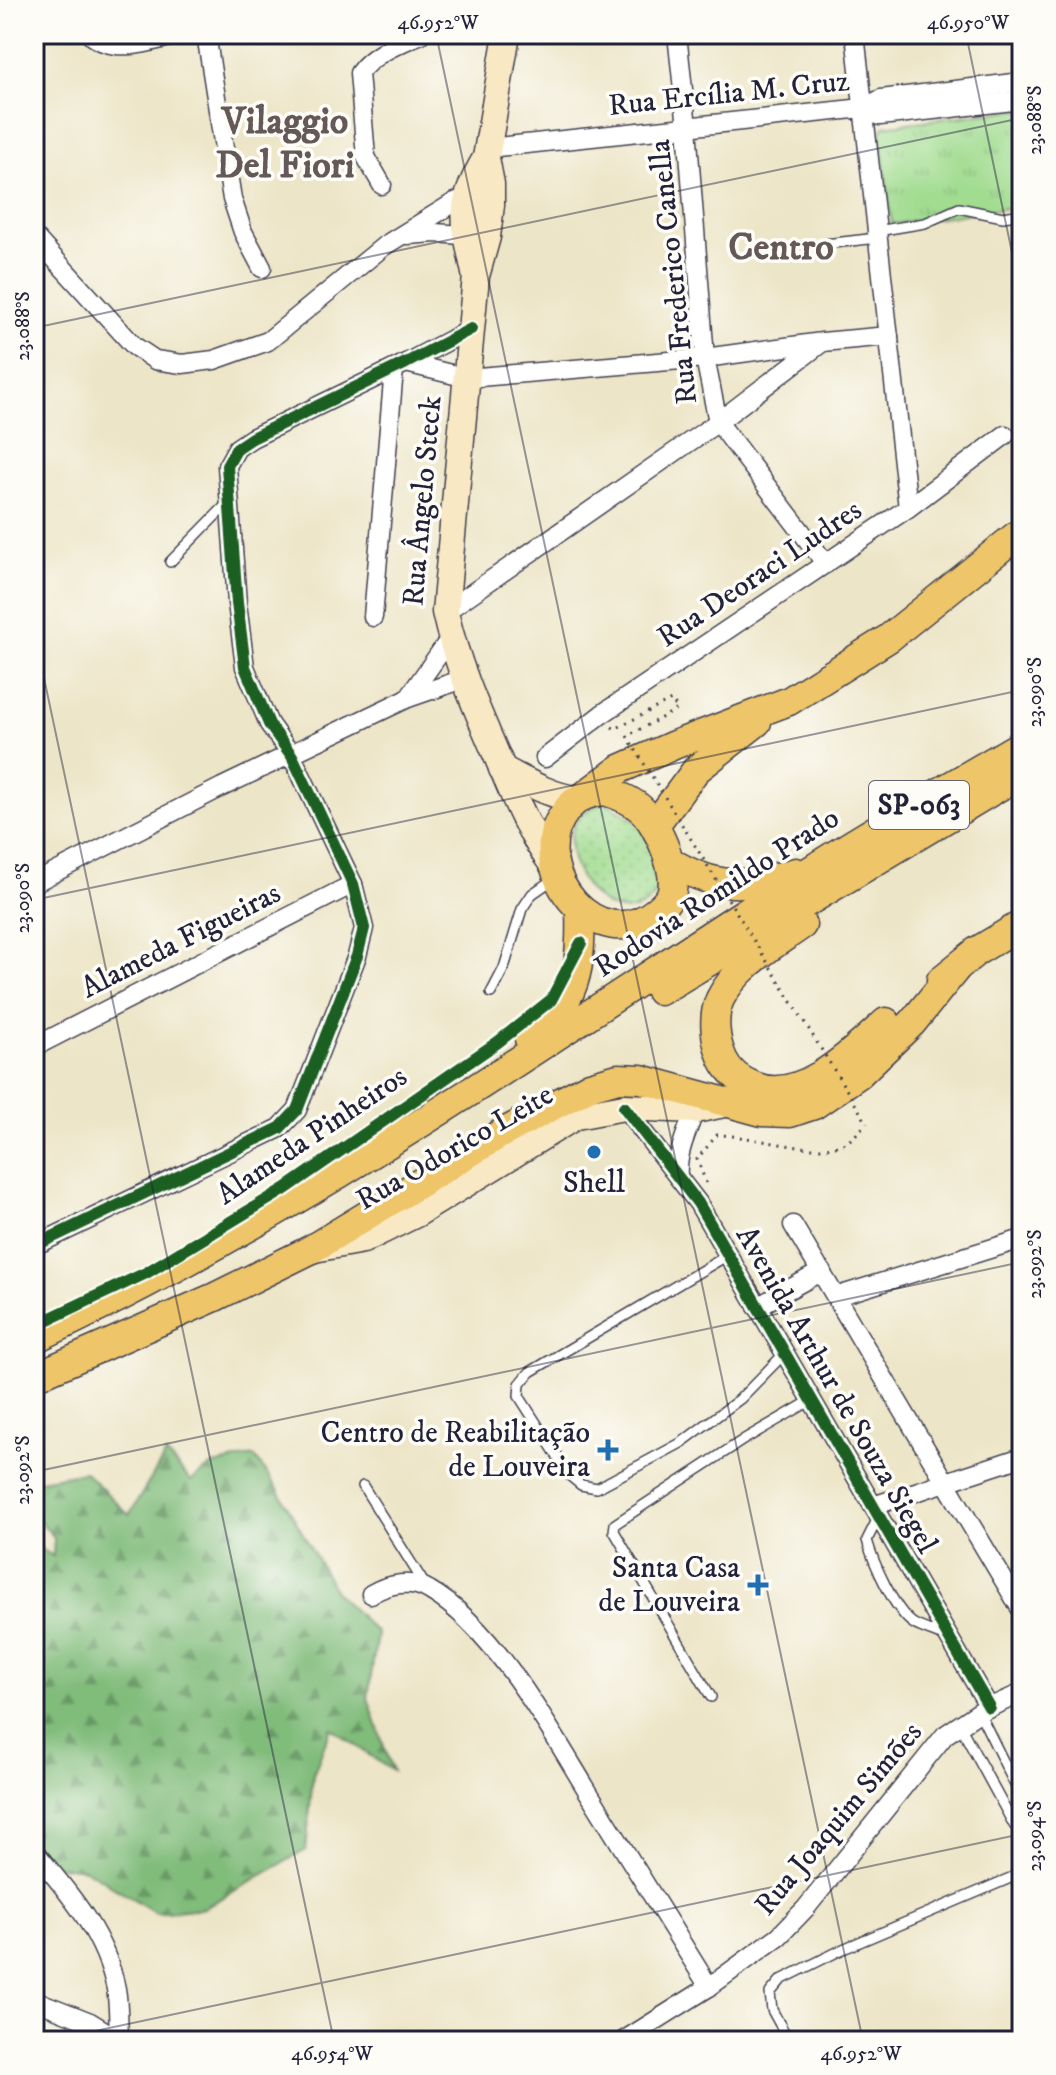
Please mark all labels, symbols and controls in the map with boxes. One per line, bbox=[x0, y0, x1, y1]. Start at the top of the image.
text: 46.952°W bbox=[397, 11, 479, 36]
text: 46.950°W bbox=[927, 11, 1010, 36]
street label: Rua Ercília M. Cruz bbox=[607, 63, 851, 125]
text: 23.088°S bbox=[1023, 85, 1048, 155]
district label: Vilaggio Del Fiori bbox=[216, 98, 355, 190]
street label: Rua Frederico Canella bbox=[642, 138, 706, 406]
district label: Centro bbox=[728, 224, 834, 272]
text: 23.088°S bbox=[11, 291, 36, 361]
street label: Rua Ângelo Steck bbox=[393, 394, 451, 608]
street label: Rua Deoraci Ludres bbox=[651, 492, 869, 656]
text: 23.090°S bbox=[1023, 657, 1048, 727]
road number: SP-063 bbox=[869, 781, 969, 829]
street label: Rodovia Romildo Prado bbox=[588, 800, 846, 986]
text: 23.090°S bbox=[11, 863, 36, 933]
street label: Alameda Figueiras bbox=[75, 875, 287, 1007]
street label: Alameda Pinheiros bbox=[210, 1059, 414, 1213]
street label: Rua Odorico Leite bbox=[350, 1077, 560, 1219]
marker: Shell bbox=[585, 1143, 603, 1161]
place label: Shell bbox=[563, 1165, 625, 1202]
street label: Avenida Arthur de Souza Siegel bbox=[727, 1220, 945, 1560]
text: 23.092°S bbox=[1023, 1229, 1048, 1299]
place label: Centro de Reabilitação de Louveira bbox=[321, 1415, 590, 1486]
text: 23.092°S bbox=[11, 1435, 36, 1505]
marker: Centro de Reabilitação de Louveira bbox=[597, 1439, 619, 1461]
place label: Santa Casa de Louveira bbox=[598, 1550, 740, 1621]
marker: Santa Casa de Louveira bbox=[747, 1574, 769, 1596]
street label: Rua Joaquim Simões bbox=[747, 1715, 931, 1923]
text: 23.094°S bbox=[1023, 1800, 1048, 1872]
text: 46.954°W bbox=[291, 2042, 374, 2067]
text: 46.952°W bbox=[820, 2042, 902, 2067]

